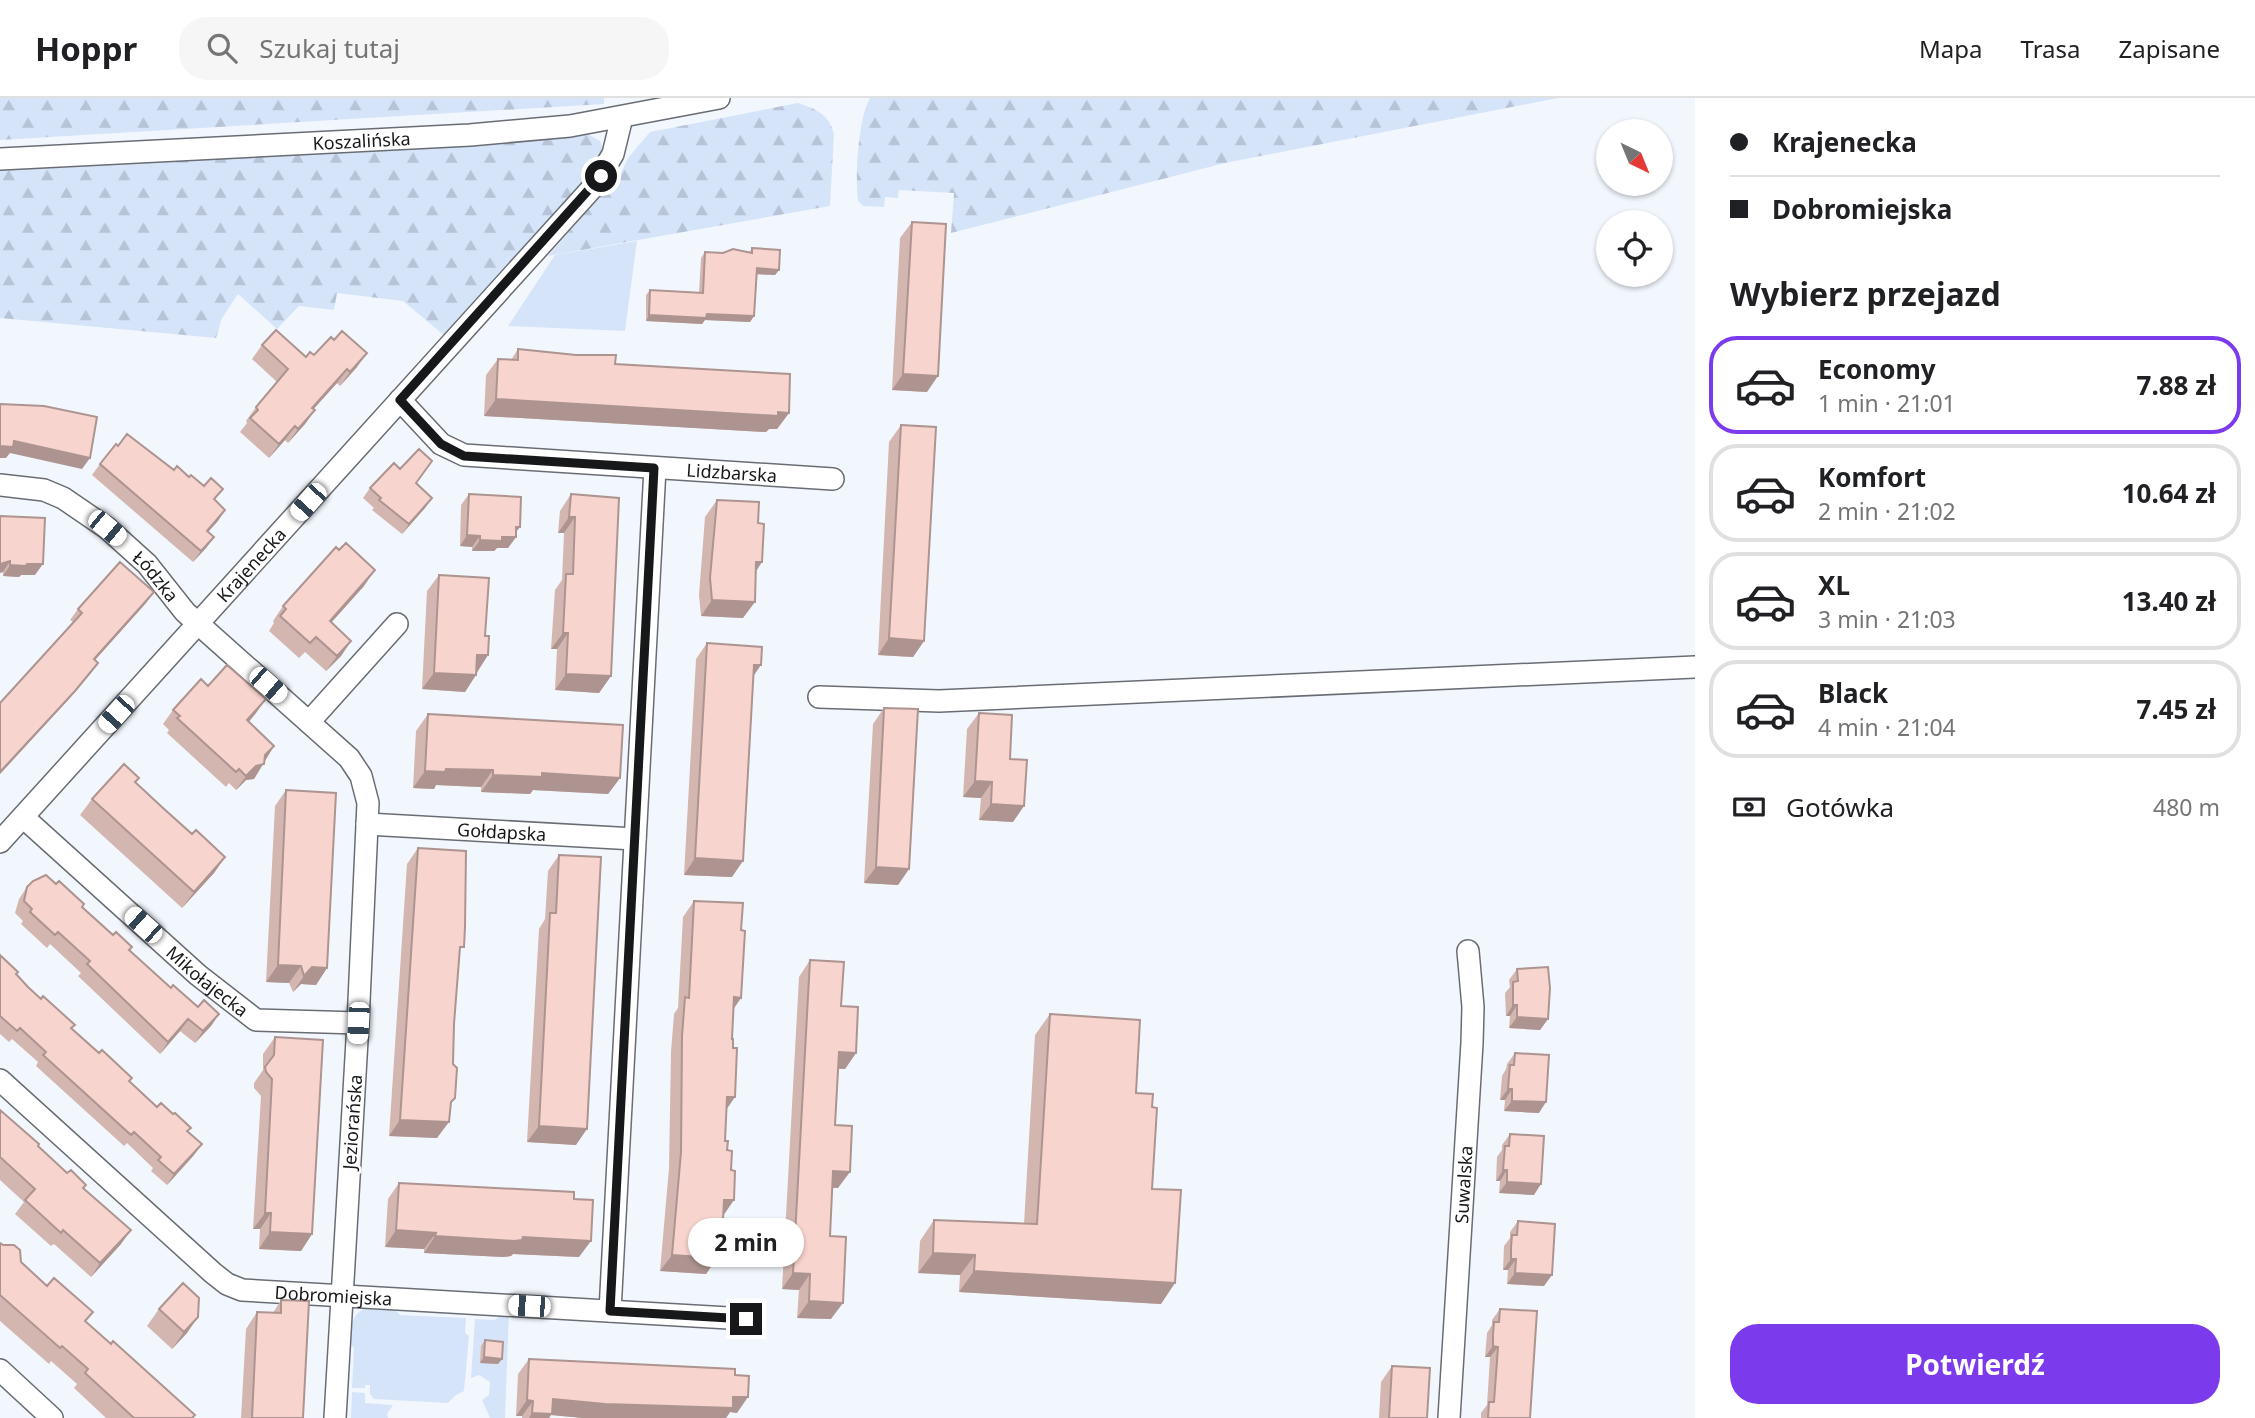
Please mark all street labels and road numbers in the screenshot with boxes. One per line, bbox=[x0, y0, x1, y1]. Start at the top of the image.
street label: Koszalińska bbox=[312, 126, 411, 155]
street label: Lidzbarska bbox=[686, 458, 778, 487]
street label: Krajenecka bbox=[211, 522, 291, 607]
street label: Łódzka bbox=[128, 545, 184, 607]
street label: Gołdapska bbox=[457, 817, 547, 846]
street label: Mikołajecka bbox=[161, 940, 254, 1022]
street label: Jeziorańska bbox=[337, 1074, 367, 1172]
street label: Suwalska bbox=[1449, 1145, 1478, 1224]
street label: Dobromiejska bbox=[274, 1280, 393, 1311]

